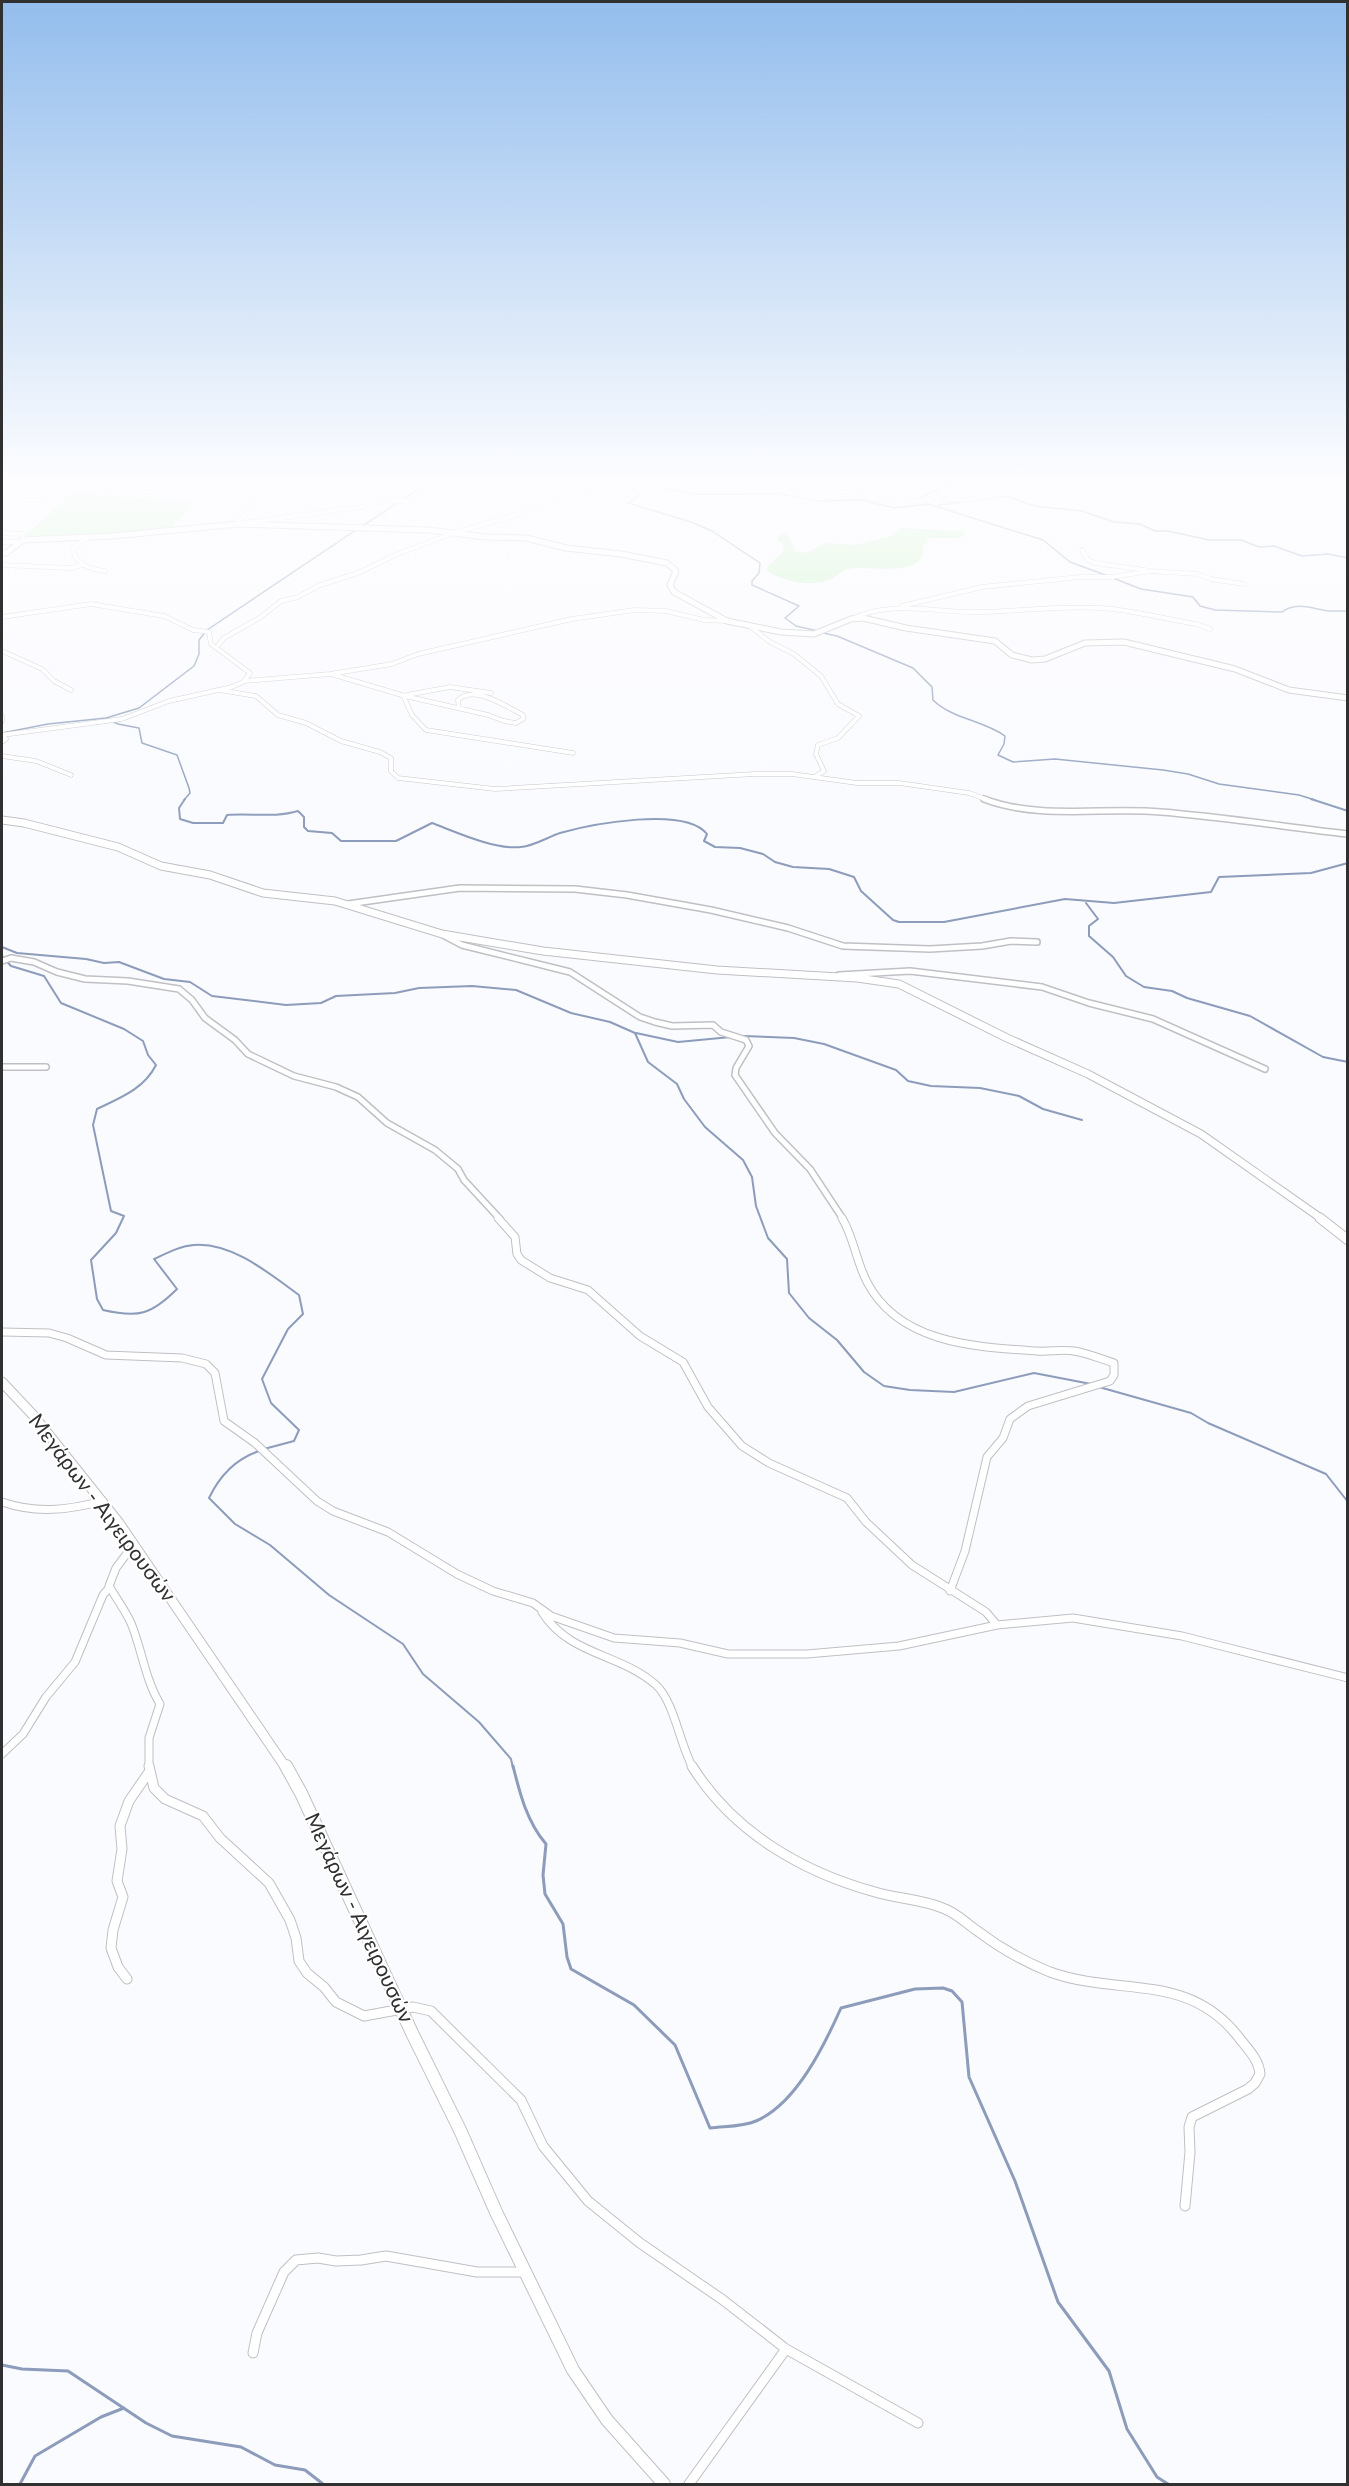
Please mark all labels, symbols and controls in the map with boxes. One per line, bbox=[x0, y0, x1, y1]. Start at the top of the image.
street label: Μεγάρων - Αιγειρουσών bbox=[24, 1408, 182, 1606]
street label: Μεγάρων - Αιγειρουσών bbox=[301, 1808, 420, 2027]

